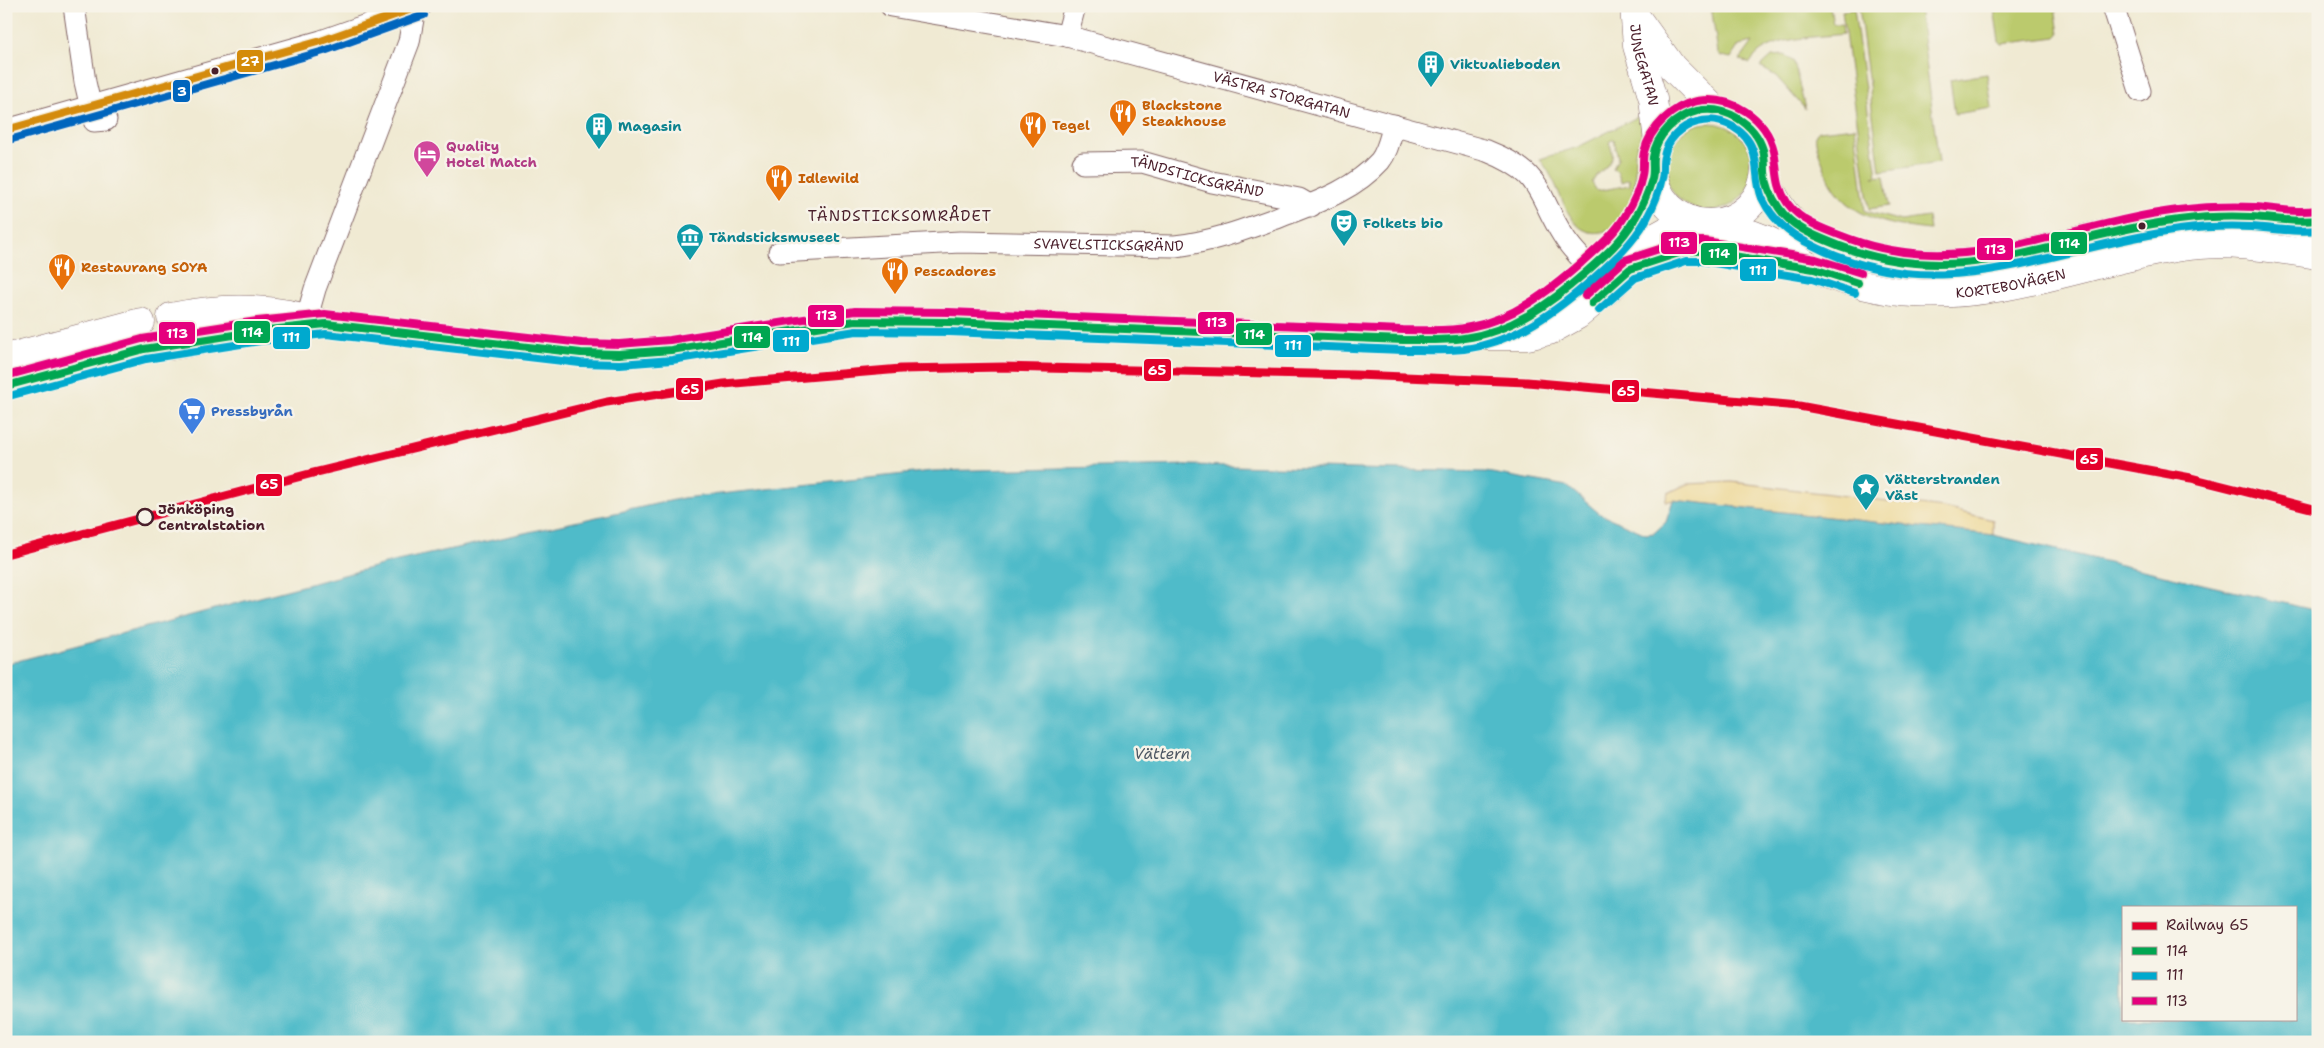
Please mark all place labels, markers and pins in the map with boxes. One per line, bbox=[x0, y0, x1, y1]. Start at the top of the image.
building icon: Viktualieboden bbox=[1416, 49, 1446, 88]
place label: Viktualieboden bbox=[1450, 55, 1560, 73]
unlabelled marker bbox=[210, 66, 220, 76]
place label: Blackstone Steakhouse bbox=[1142, 96, 1226, 130]
restaurant icon: Blackstone Steakhouse bbox=[1108, 98, 1138, 137]
restaurant icon: Tegel bbox=[1018, 110, 1048, 149]
building icon: Magasin bbox=[584, 111, 614, 150]
place label: Tegel bbox=[1052, 116, 1090, 134]
place label: Magasin bbox=[618, 117, 682, 135]
place label: Quality Hotel Match bbox=[446, 137, 537, 171]
hotel icon: Quality Hotel Match bbox=[412, 139, 442, 178]
restaurant icon: Idlewild bbox=[764, 163, 794, 202]
place label: Idlewild bbox=[798, 169, 860, 187]
theatre icon: Folkets bio bbox=[1329, 208, 1359, 247]
place label: Folkets bio bbox=[1363, 214, 1443, 232]
unlabelled marker bbox=[2137, 221, 2147, 231]
museum icon: Tändsticksmuseet bbox=[675, 222, 705, 261]
place label: Tändsticksmuseet bbox=[709, 228, 840, 246]
restaurant icon: Restaurang SOYA bbox=[47, 252, 77, 291]
restaurant icon: Pescadores bbox=[880, 256, 910, 295]
place label: Restaurang SOYA bbox=[81, 258, 208, 276]
place label: Pescadores bbox=[914, 262, 996, 280]
supermarket icon: Pressbyrån bbox=[177, 396, 207, 435]
place label: Pressbyrån bbox=[211, 402, 293, 420]
place label: Vätterstranden Väst bbox=[1885, 470, 2000, 504]
place icon: Vätterstranden Väst bbox=[1851, 472, 1881, 511]
place label: Jönköping Centralstation bbox=[158, 500, 265, 534]
marker: Jönköping Centralstation bbox=[136, 508, 154, 526]

